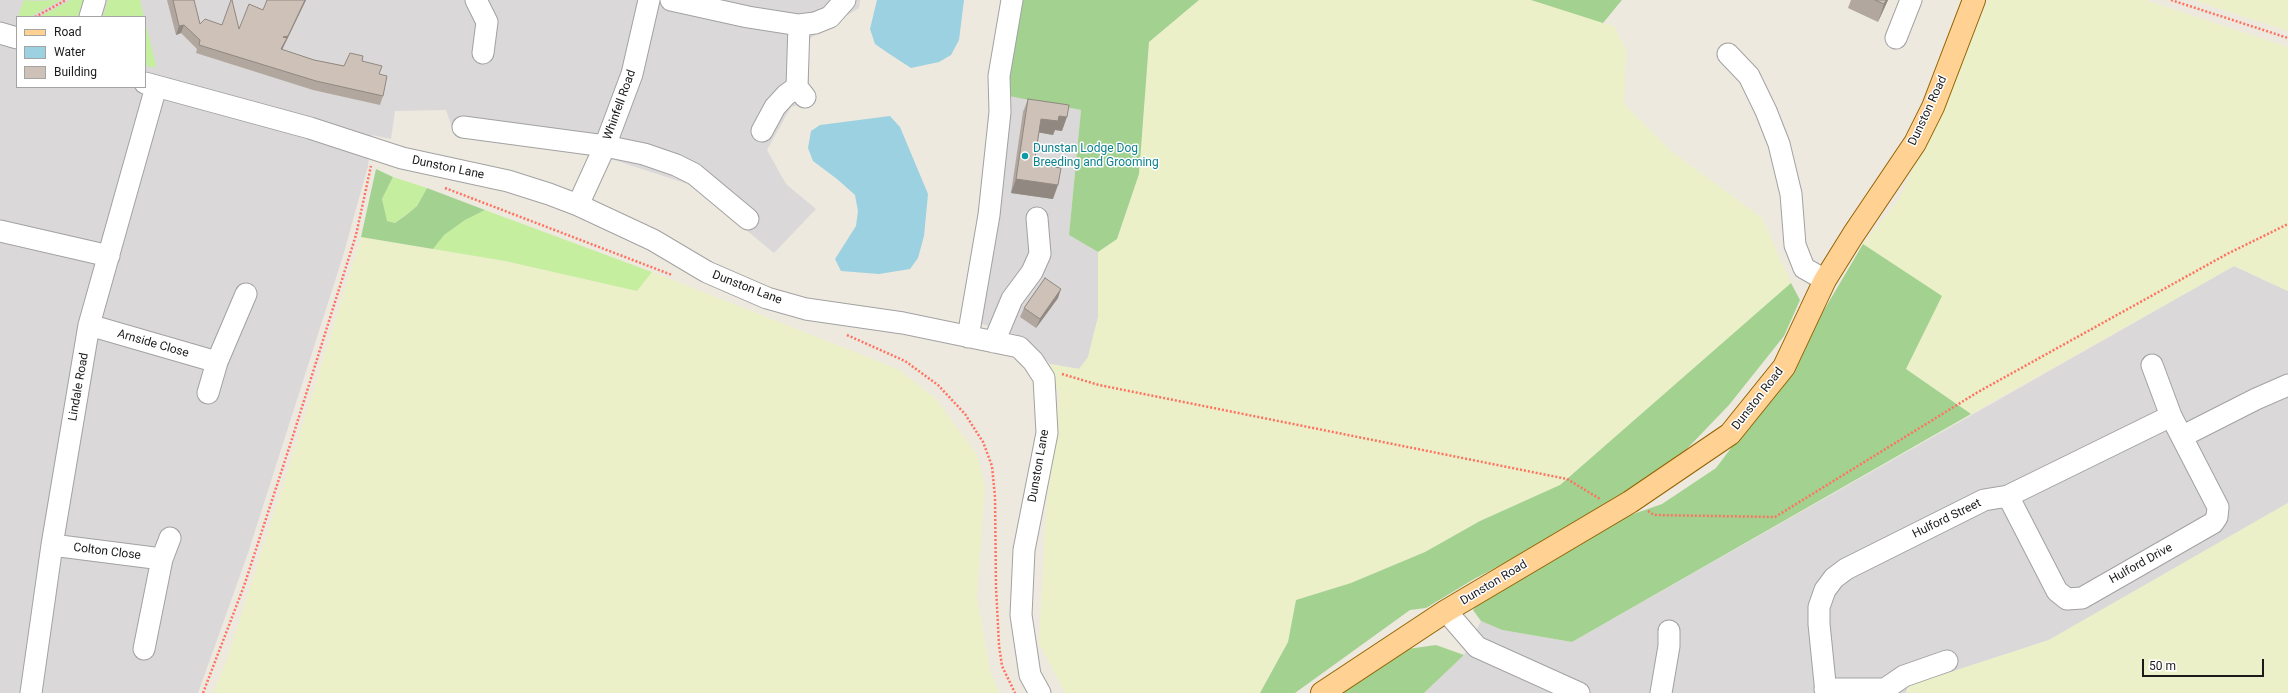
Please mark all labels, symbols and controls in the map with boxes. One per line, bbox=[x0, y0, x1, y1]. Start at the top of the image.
legend bbox=[16, 16, 146, 88]
text: Road bbox=[54, 25, 82, 39]
text: Water bbox=[54, 45, 85, 59]
text: Building bbox=[54, 65, 97, 79]
street label: Whinfell Road bbox=[601, 68, 639, 142]
street label: Dunston Road bbox=[1906, 74, 1950, 148]
place label: Dunstan Lodge Dog Breeding and Grooming bbox=[1033, 142, 1159, 170]
marker: Dunstan Lodge Dog Breeding and Grooming bbox=[1020, 151, 1030, 161]
street label: Dunston Lane bbox=[411, 153, 485, 183]
street label: Dunston Lane bbox=[710, 268, 784, 308]
street label: Arnside Close bbox=[116, 327, 190, 361]
street label: Lindale Road bbox=[66, 352, 92, 422]
street label: Dunston Road bbox=[1729, 365, 1787, 433]
street label: Dunston Lane bbox=[1026, 429, 1052, 503]
street label: Hulford Street bbox=[1910, 496, 1984, 542]
street label: Colton Close bbox=[72, 541, 142, 563]
street label: Hulford Drive bbox=[2107, 541, 2175, 587]
street label: Dunston Road bbox=[1458, 557, 1530, 609]
scale bar bbox=[2144, 651, 2266, 677]
text: 50 m bbox=[2149, 659, 2176, 673]

